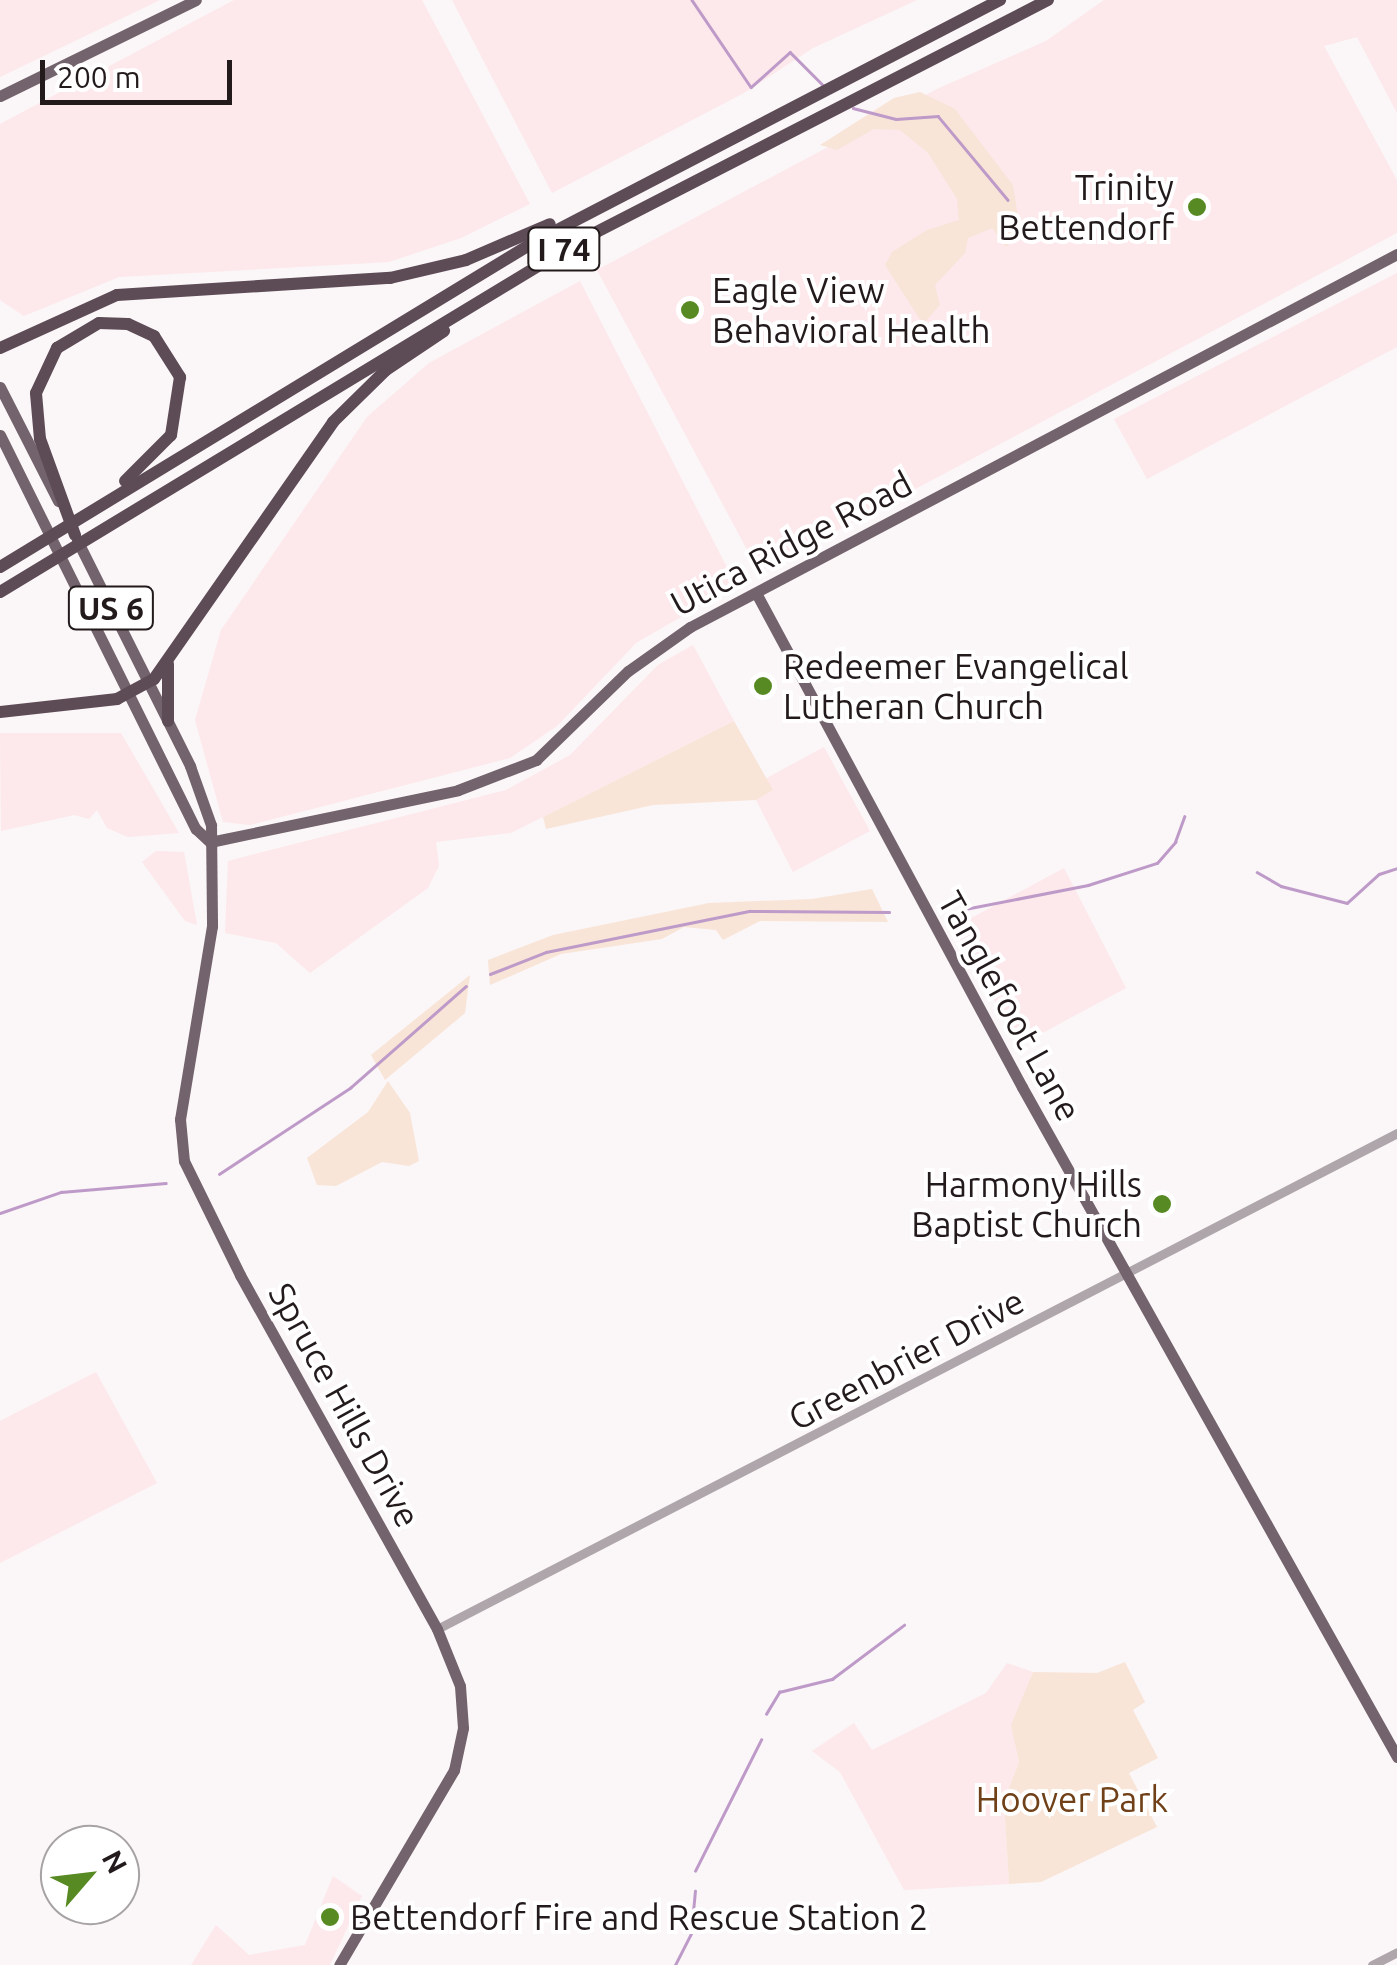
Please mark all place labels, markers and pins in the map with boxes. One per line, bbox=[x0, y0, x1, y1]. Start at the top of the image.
place label: Trinity Bettendorf bbox=[998, 166, 1174, 248]
marker: Trinity Bettendorf bbox=[1184, 194, 1210, 220]
place label: Eagle View Behavioral Health bbox=[712, 269, 991, 351]
marker: Eagle View Behavioral Health bbox=[677, 297, 703, 323]
place label: Redeemer Evangelical Lutheran Church bbox=[783, 645, 1129, 727]
marker: Redeemer Evangelical Lutheran Church bbox=[752, 675, 774, 697]
place label: Harmony Hills Baptist Church bbox=[911, 1163, 1142, 1245]
marker: Harmony Hills Baptist Church bbox=[1151, 1193, 1173, 1215]
place label: Bettendorf Fire and Rescue Station 2 bbox=[350, 1896, 928, 1938]
marker: Bettendorf Fire and Rescue Station 2 bbox=[319, 1906, 341, 1928]

